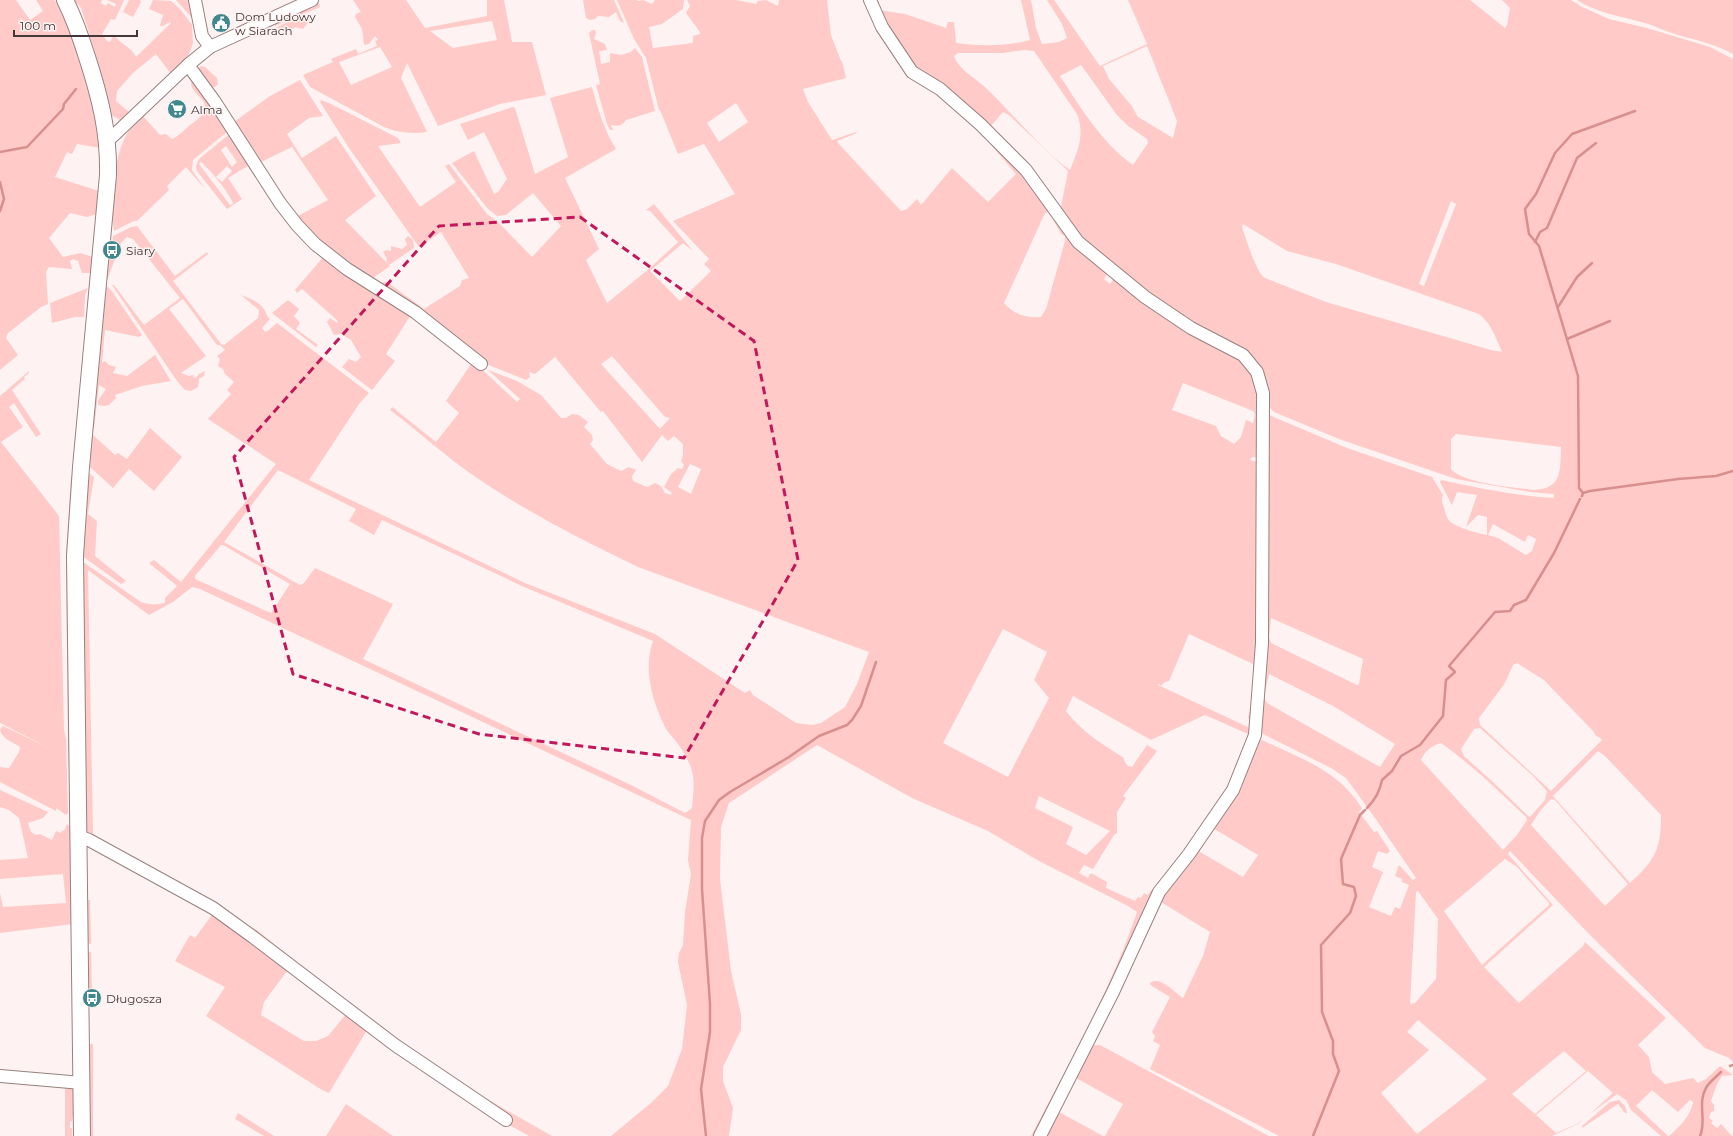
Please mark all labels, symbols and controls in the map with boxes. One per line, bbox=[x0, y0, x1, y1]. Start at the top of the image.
place label: Dom Ludowy w Siarach bbox=[235, 9, 316, 38]
scale bar bbox=[14, 12, 137, 38]
public building icon: Dom Ludowy w Siarach bbox=[210, 12, 232, 34]
text: 100 m bbox=[20, 18, 56, 33]
supermarket icon: Alma bbox=[166, 98, 188, 120]
place label: Alma bbox=[191, 102, 223, 117]
bus stop icon: Siary bbox=[101, 239, 123, 261]
place label: Siary bbox=[126, 243, 155, 258]
bus stop icon: Długosza bbox=[81, 987, 103, 1009]
place label: Długosza bbox=[106, 991, 162, 1006]

